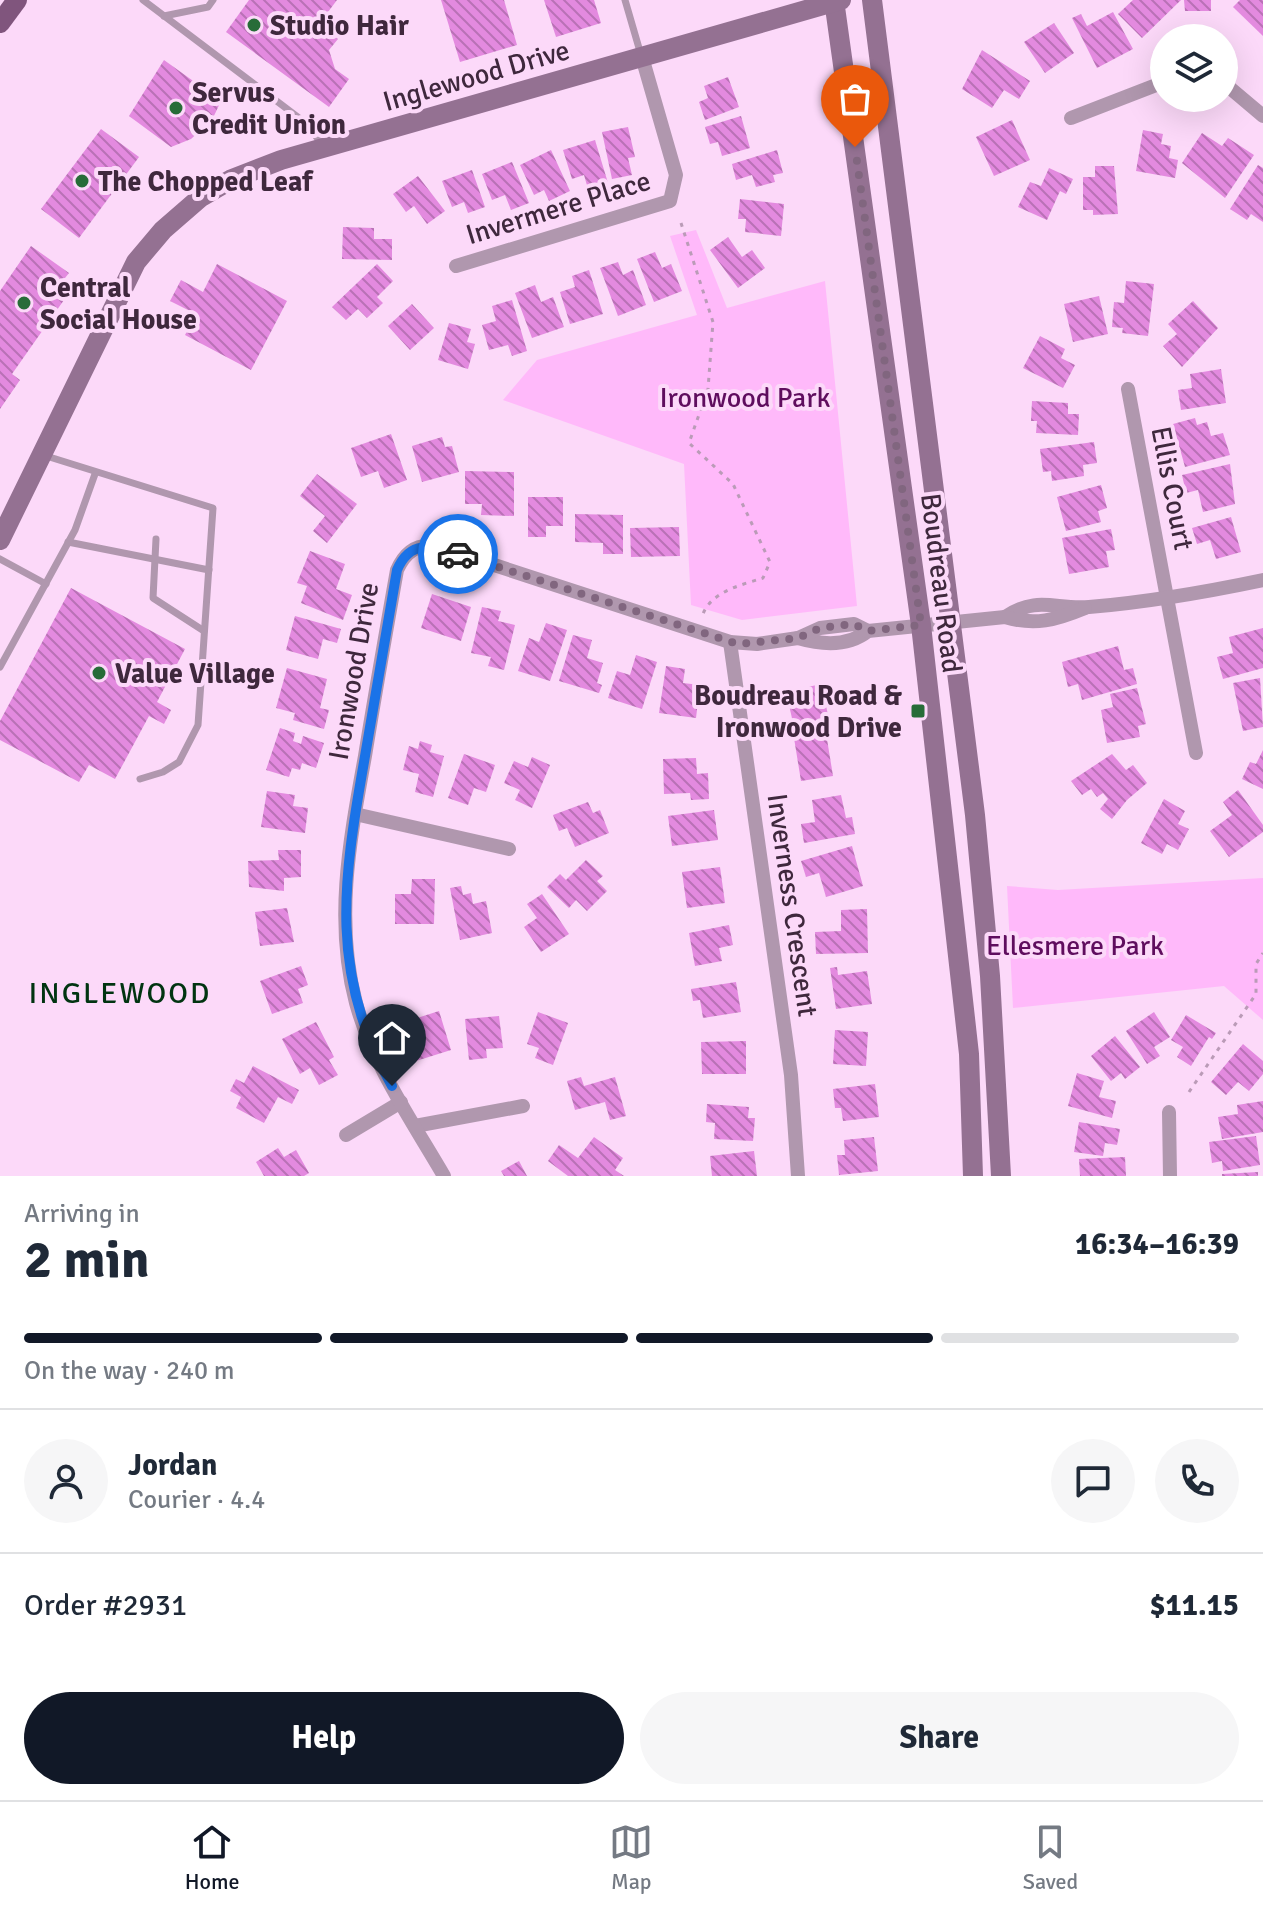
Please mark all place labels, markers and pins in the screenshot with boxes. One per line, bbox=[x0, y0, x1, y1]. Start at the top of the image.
place label: Studio Hair bbox=[270, 9, 410, 43]
marker: Studio Hair bbox=[245, 16, 263, 34]
pin bbox=[821, 65, 889, 147]
place label: Servus Credit Union bbox=[192, 76, 346, 142]
marker: Servus Credit Union bbox=[167, 99, 185, 117]
place label: The Chopped Leaf bbox=[98, 165, 314, 199]
marker: The Chopped Leaf bbox=[73, 172, 91, 190]
place label: Central Social House bbox=[40, 271, 197, 337]
marker: Central Social House bbox=[15, 294, 33, 312]
place label: Value Village bbox=[115, 657, 275, 691]
marker: Value Village bbox=[90, 664, 108, 682]
place label: Boudreau Road & Ironwood Drive bbox=[694, 679, 903, 745]
marker: Boudreau Road & Ironwood Drive bbox=[909, 702, 927, 720]
pin bbox=[358, 1004, 426, 1086]

